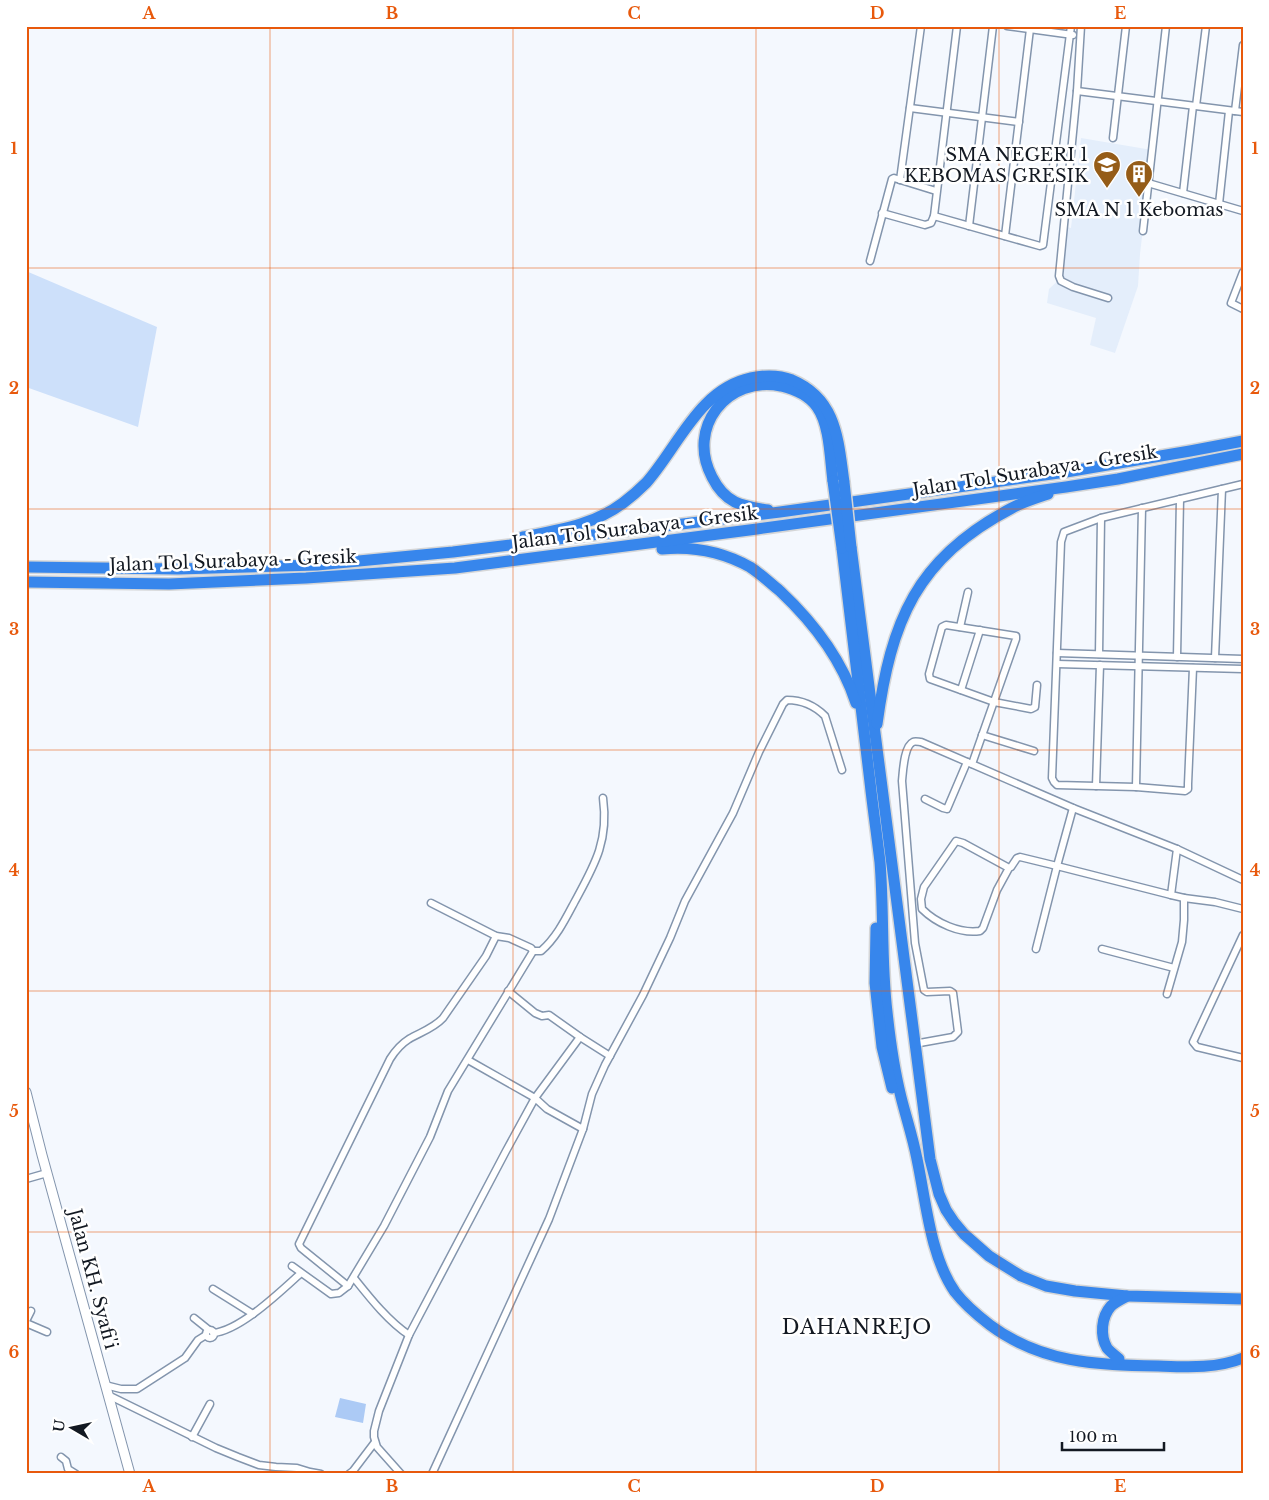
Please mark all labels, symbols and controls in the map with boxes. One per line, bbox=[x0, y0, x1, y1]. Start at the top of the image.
text: A bbox=[142, 3, 157, 23]
text: B bbox=[386, 3, 399, 23]
text: C bbox=[627, 3, 641, 23]
text: D bbox=[870, 3, 884, 23]
text: E bbox=[1114, 3, 1126, 23]
text: 1 bbox=[11, 138, 18, 158]
text: 1 bbox=[1252, 138, 1259, 158]
place label: SMA NEGERI 1 KEBOMAS GRESIK bbox=[904, 144, 1089, 187]
school or university icon: SMA NEGERI 1 KEBOMAS GRESIK bbox=[1092, 150, 1122, 189]
building icon: SMA N 1 Kebomas bbox=[1124, 159, 1154, 198]
place label: SMA N 1 Kebomas bbox=[1054, 199, 1224, 221]
text: 2 bbox=[9, 378, 19, 398]
text: 2 bbox=[1250, 378, 1260, 398]
street label: Jalan Tol Surabaya - Gresik bbox=[909, 441, 1159, 502]
street label: Jalan Tol Surabaya - Gresik bbox=[509, 502, 759, 554]
street label: Jalan Tol Surabaya - Gresik bbox=[107, 546, 357, 576]
text: 3 bbox=[9, 619, 19, 639]
text: 3 bbox=[1250, 619, 1260, 639]
text: 4 bbox=[9, 860, 19, 880]
text: 4 bbox=[1250, 860, 1260, 880]
text: 5 bbox=[9, 1101, 19, 1121]
text: 5 bbox=[1250, 1101, 1260, 1121]
street label: Jalan KH. Syafi'i bbox=[63, 1204, 122, 1352]
district label: DAHANREJO bbox=[782, 1315, 932, 1339]
text: 6 bbox=[9, 1342, 20, 1362]
text: 6 bbox=[1250, 1342, 1261, 1362]
north arrow bbox=[48, 1402, 98, 1452]
text: U bbox=[49, 1418, 69, 1433]
scale bar bbox=[1062, 1420, 1164, 1452]
text: 100 m bbox=[1069, 1427, 1118, 1446]
text: A bbox=[142, 1476, 157, 1496]
text: B bbox=[386, 1476, 399, 1496]
text: C bbox=[627, 1476, 641, 1496]
text: D bbox=[870, 1476, 884, 1496]
text: E bbox=[1114, 1476, 1126, 1496]

